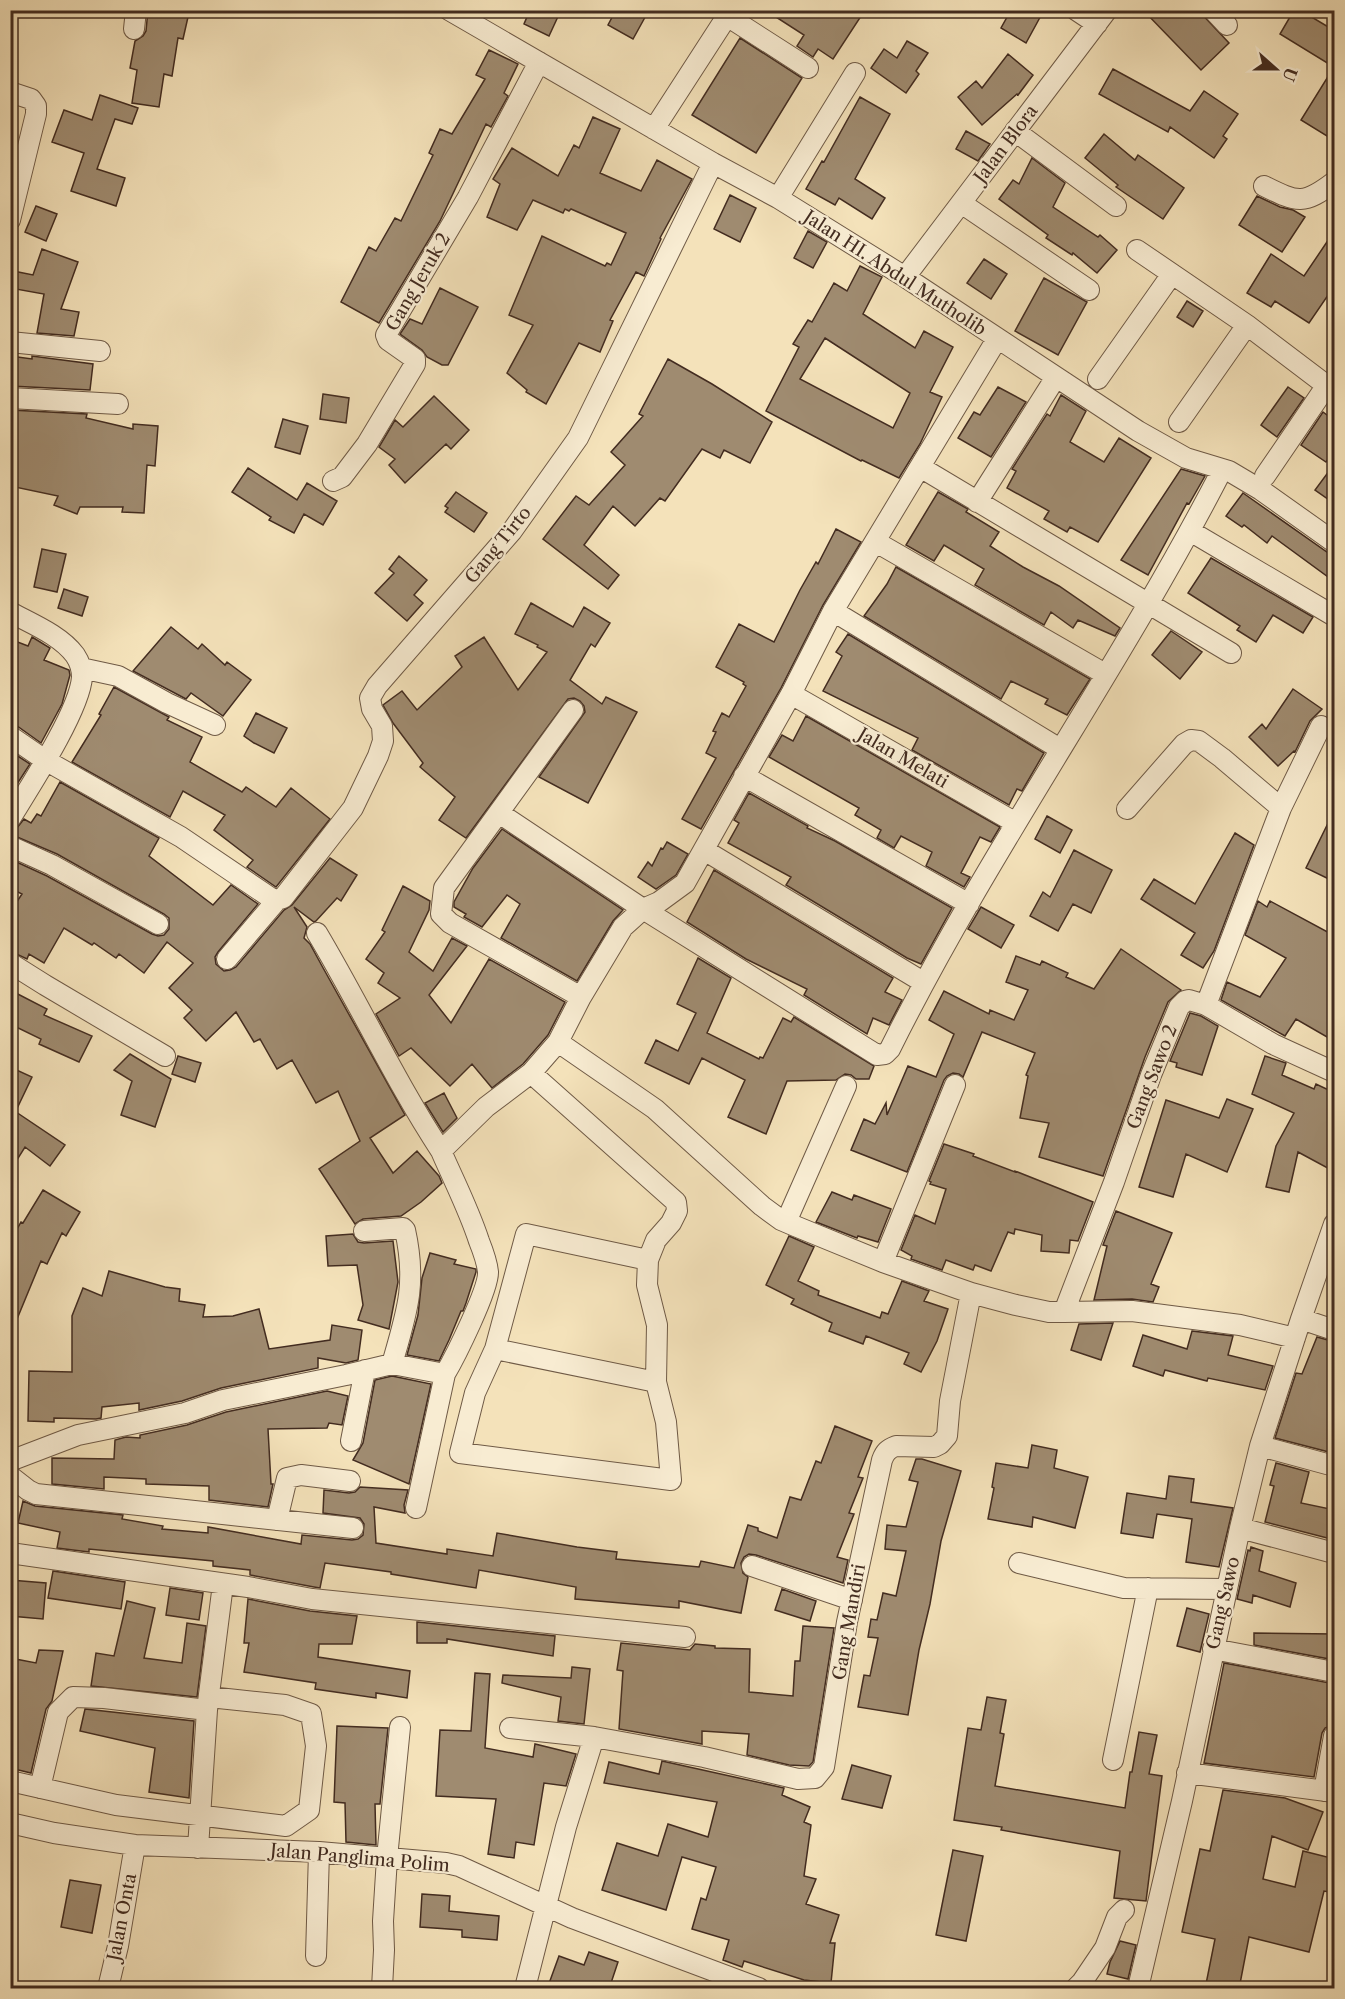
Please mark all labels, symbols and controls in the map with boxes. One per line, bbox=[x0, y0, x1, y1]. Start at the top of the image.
north arrow bbox=[1246, 39, 1306, 99]
text: U bbox=[1278, 65, 1302, 84]
street label: Jalan Blora bbox=[968, 100, 1043, 190]
street label: Jalan HI. Abdul Mutholib bbox=[797, 204, 991, 340]
street label: Gang Jeruk 2 bbox=[381, 229, 455, 335]
street label: Gang Tirto bbox=[460, 502, 536, 588]
street label: Jalan Melati bbox=[851, 722, 953, 793]
street label: Gang Sawo 2 bbox=[1122, 1022, 1182, 1132]
street label: Gang Sawo bbox=[1202, 1554, 1244, 1652]
street label: Gang Mandiri bbox=[828, 1562, 870, 1682]
street label: Jalan Panglima Polim bbox=[266, 1839, 451, 1877]
street label: Jalan Onta bbox=[102, 1871, 141, 1966]

